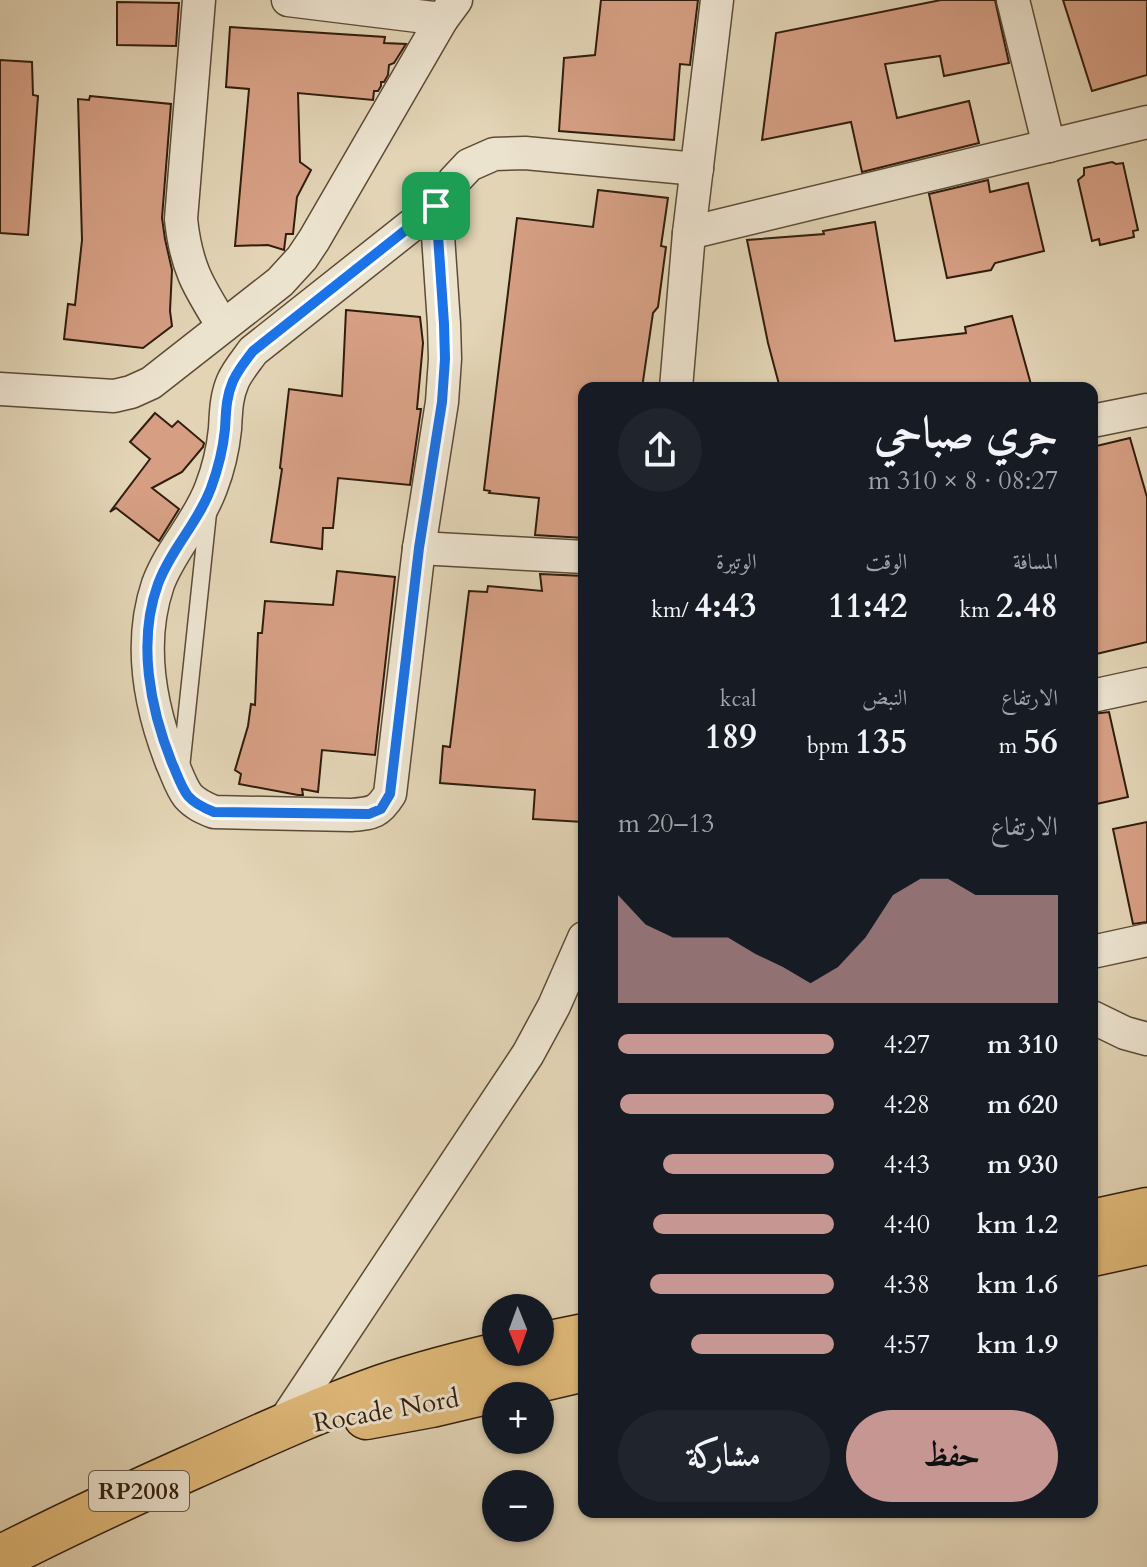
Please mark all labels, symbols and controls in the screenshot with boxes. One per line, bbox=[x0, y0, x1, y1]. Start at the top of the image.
pin bbox=[402, 172, 470, 240]
icon: arrive bbox=[414, 184, 458, 228]
text: جري صباحي bbox=[874, 403, 1058, 463]
button: share bbox=[618, 408, 702, 492]
text: 08:27 · 8 × 310 m bbox=[868, 463, 1058, 498]
text: الوتيرة bbox=[716, 547, 757, 577]
text: الوقت bbox=[865, 547, 907, 577]
text: المسافة bbox=[1013, 547, 1058, 577]
text: 4:43 bbox=[695, 583, 757, 629]
text: 11:42 bbox=[828, 583, 907, 629]
text: 2.48 bbox=[996, 583, 1058, 629]
text: /km bbox=[651, 595, 695, 625]
text: km bbox=[960, 595, 996, 625]
text: النبض bbox=[862, 683, 907, 713]
text: الارتفاع bbox=[1001, 683, 1058, 713]
text: kcal bbox=[720, 684, 757, 714]
text: 189 bbox=[704, 714, 757, 760]
text: 135 bbox=[855, 719, 907, 765]
text: 56 bbox=[1023, 719, 1058, 765]
text: bpm bbox=[807, 731, 855, 761]
text: m bbox=[999, 731, 1023, 761]
text: 13–20 m bbox=[618, 806, 715, 841]
text: الارتفاع bbox=[991, 809, 1058, 844]
text: 4:27 bbox=[883, 1027, 930, 1062]
text: 310 m bbox=[987, 1027, 1058, 1062]
text: 4:28 bbox=[883, 1087, 930, 1122]
text: 620 m bbox=[987, 1087, 1058, 1122]
text: 4:43 bbox=[883, 1147, 930, 1182]
text: 930 m bbox=[987, 1147, 1058, 1182]
text: 4:40 bbox=[883, 1207, 930, 1242]
text: 1.2 km bbox=[977, 1207, 1058, 1242]
text: 4:38 bbox=[883, 1267, 930, 1302]
text: 1.6 km bbox=[977, 1267, 1058, 1302]
north arrow bbox=[482, 1294, 554, 1366]
map controls bbox=[482, 1294, 554, 1542]
text: 4:57 bbox=[883, 1327, 930, 1362]
text: 1.9 km bbox=[977, 1327, 1058, 1362]
street label: Rocade Nord bbox=[310, 1380, 462, 1441]
button: + bbox=[482, 1382, 554, 1454]
button: مشاركة bbox=[618, 1410, 830, 1502]
button: حفظ bbox=[846, 1410, 1058, 1502]
button: − bbox=[482, 1470, 554, 1542]
road number: RP2008 bbox=[89, 1471, 189, 1511]

